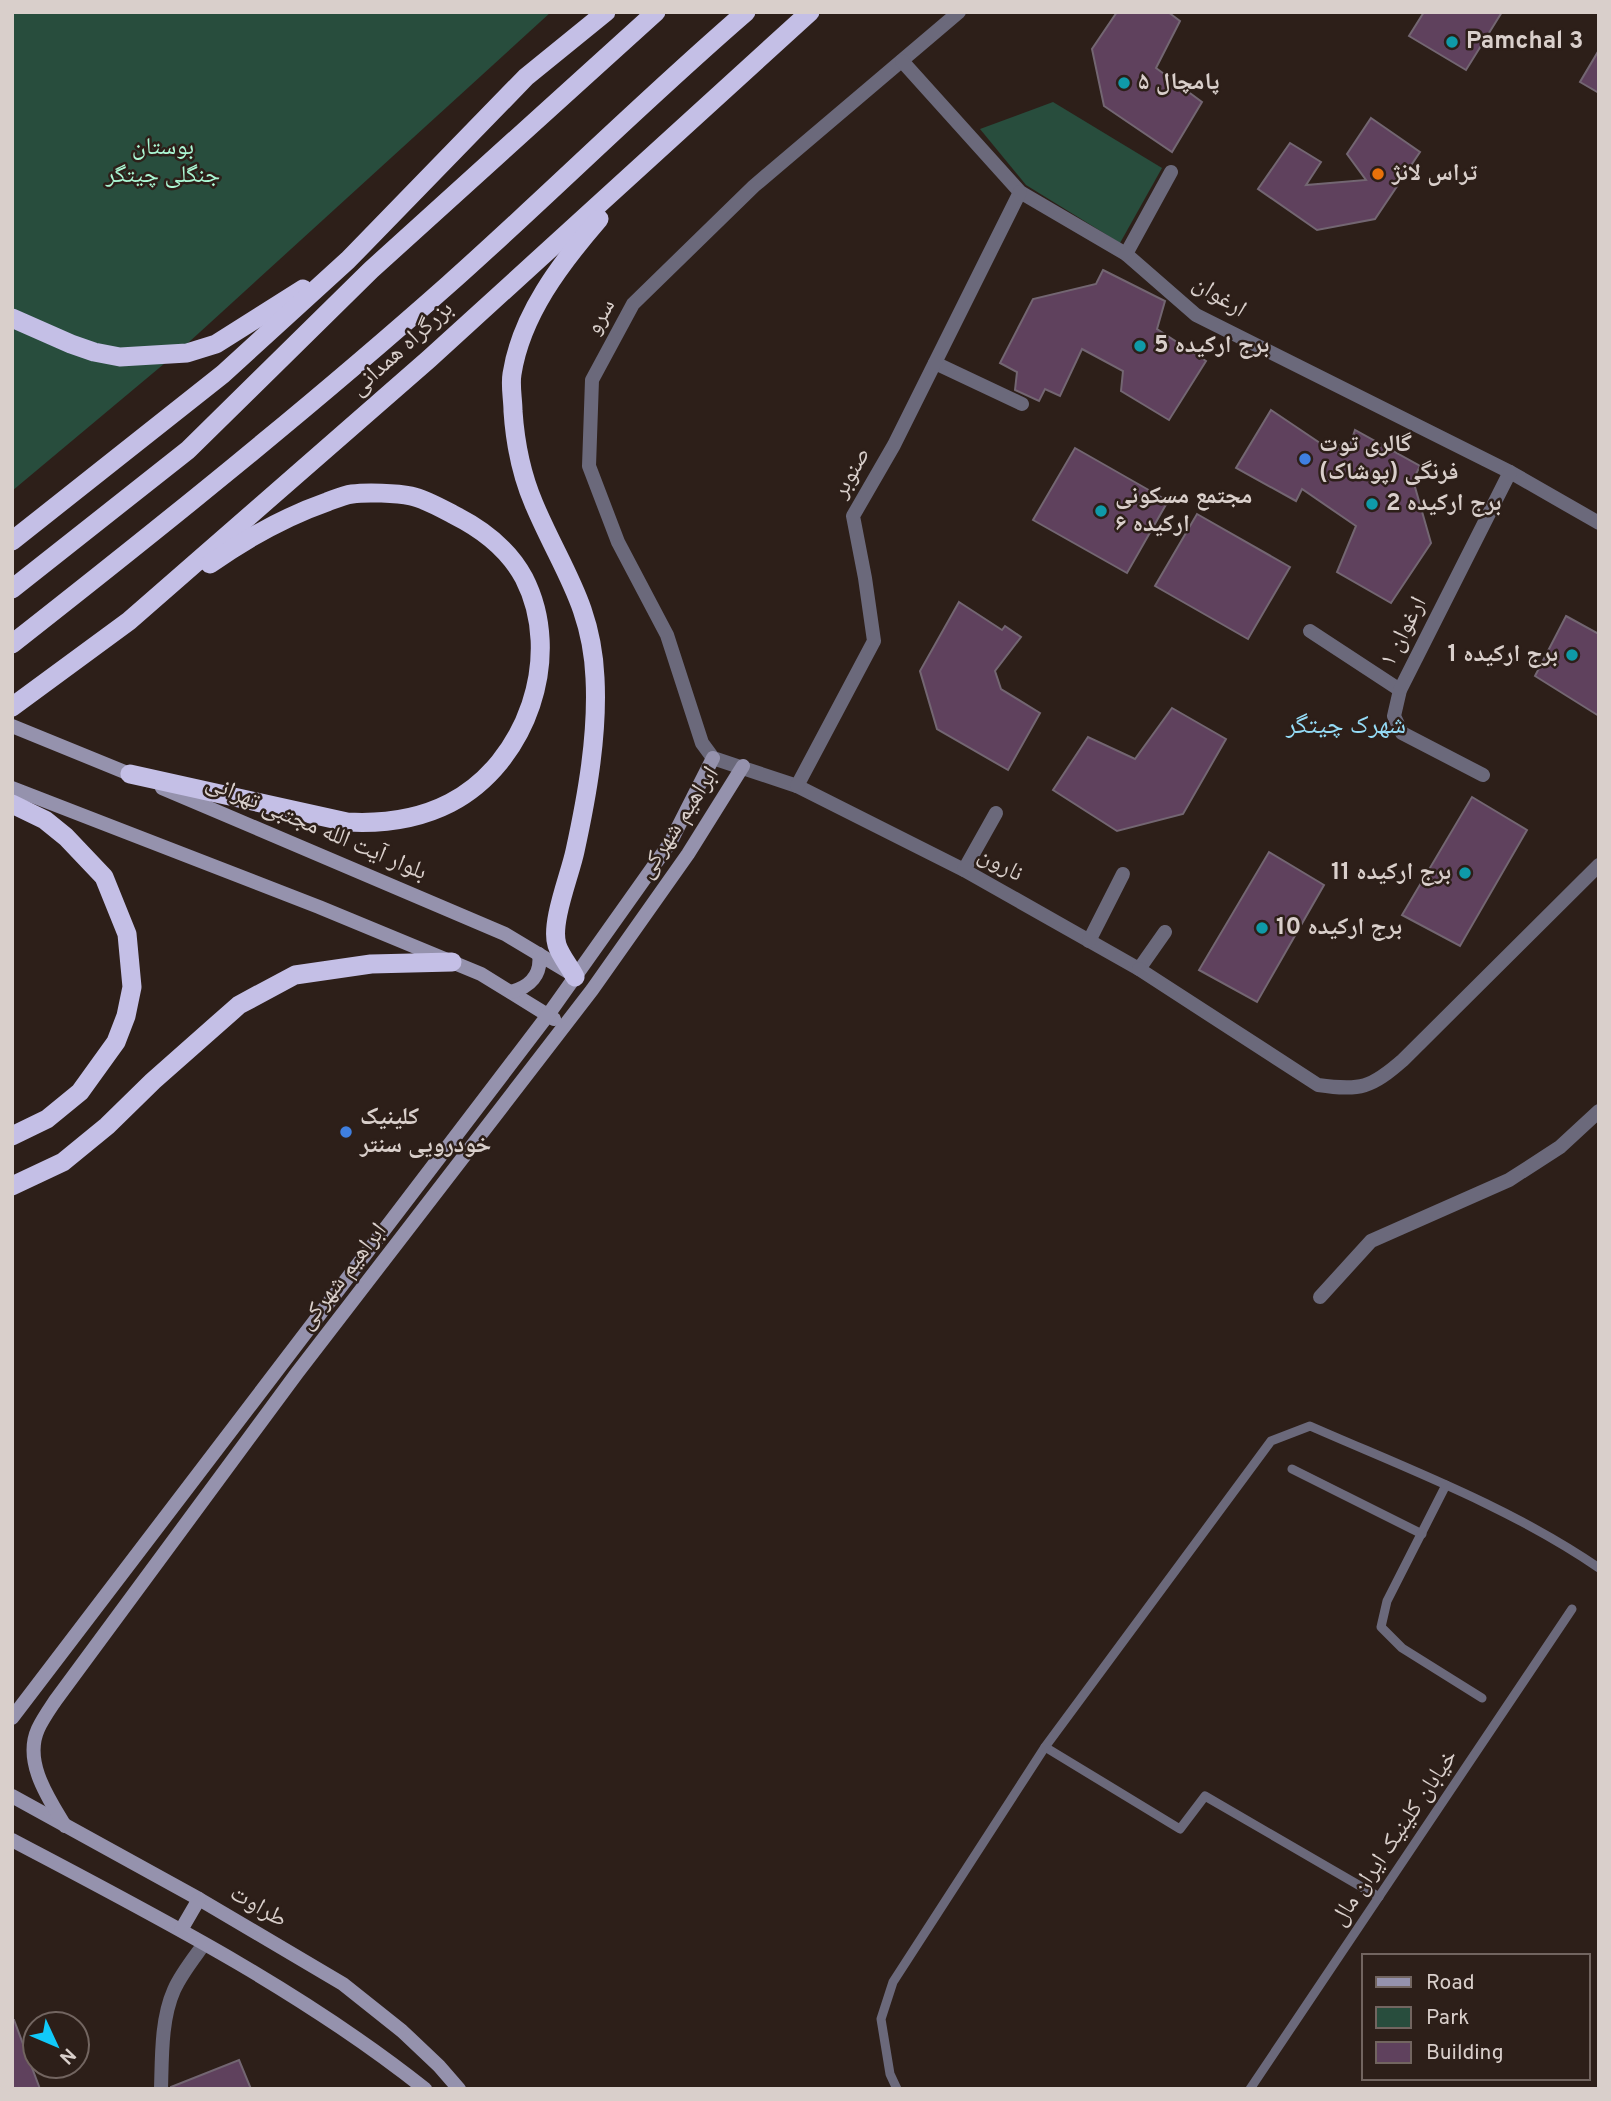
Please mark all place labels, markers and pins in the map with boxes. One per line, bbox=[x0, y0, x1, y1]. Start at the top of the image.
place label: Pamchal 3 bbox=[1466, 27, 1583, 57]
marker: Pamchal 3 bbox=[1444, 34, 1460, 50]
place label: پامچال ۵ bbox=[1138, 68, 1220, 98]
marker: پامچال ۵ bbox=[1116, 75, 1132, 91]
place label: تراس لانژ bbox=[1391, 159, 1478, 189]
marker: تراس لانژ bbox=[1370, 166, 1386, 182]
place label: برج ارکیده 5 bbox=[1154, 331, 1269, 361]
marker: برج ارکیده 5 bbox=[1132, 338, 1148, 354]
place label: گالری توت فرنگی (پوشاک) bbox=[1319, 430, 1458, 488]
marker: گالری توت فرنگی (پوشاک) bbox=[1297, 451, 1313, 467]
place label: مجتمع مسکونی ارکیده ۶ bbox=[1115, 482, 1252, 540]
place label: برج ارکیده 2 bbox=[1386, 489, 1501, 519]
marker: برج ارکیده 2 bbox=[1364, 496, 1380, 512]
marker: مجتمع مسکونی ارکیده ۶ bbox=[1093, 503, 1109, 519]
place label: برج ارکیده 1 bbox=[1448, 640, 1558, 670]
marker: برج ارکیده 1 bbox=[1564, 647, 1580, 663]
place label: برج ارکیده 11 bbox=[1331, 858, 1451, 888]
marker: برج ارکیده 11 bbox=[1457, 865, 1473, 881]
place label: برج ارکیده 10 bbox=[1276, 913, 1402, 943]
marker: برج ارکیده 10 bbox=[1254, 920, 1270, 936]
place label: کلینیک خودرویی سنتر bbox=[359, 1103, 491, 1161]
marker: کلینیک خودرویی سنتر bbox=[338, 1124, 354, 1140]

